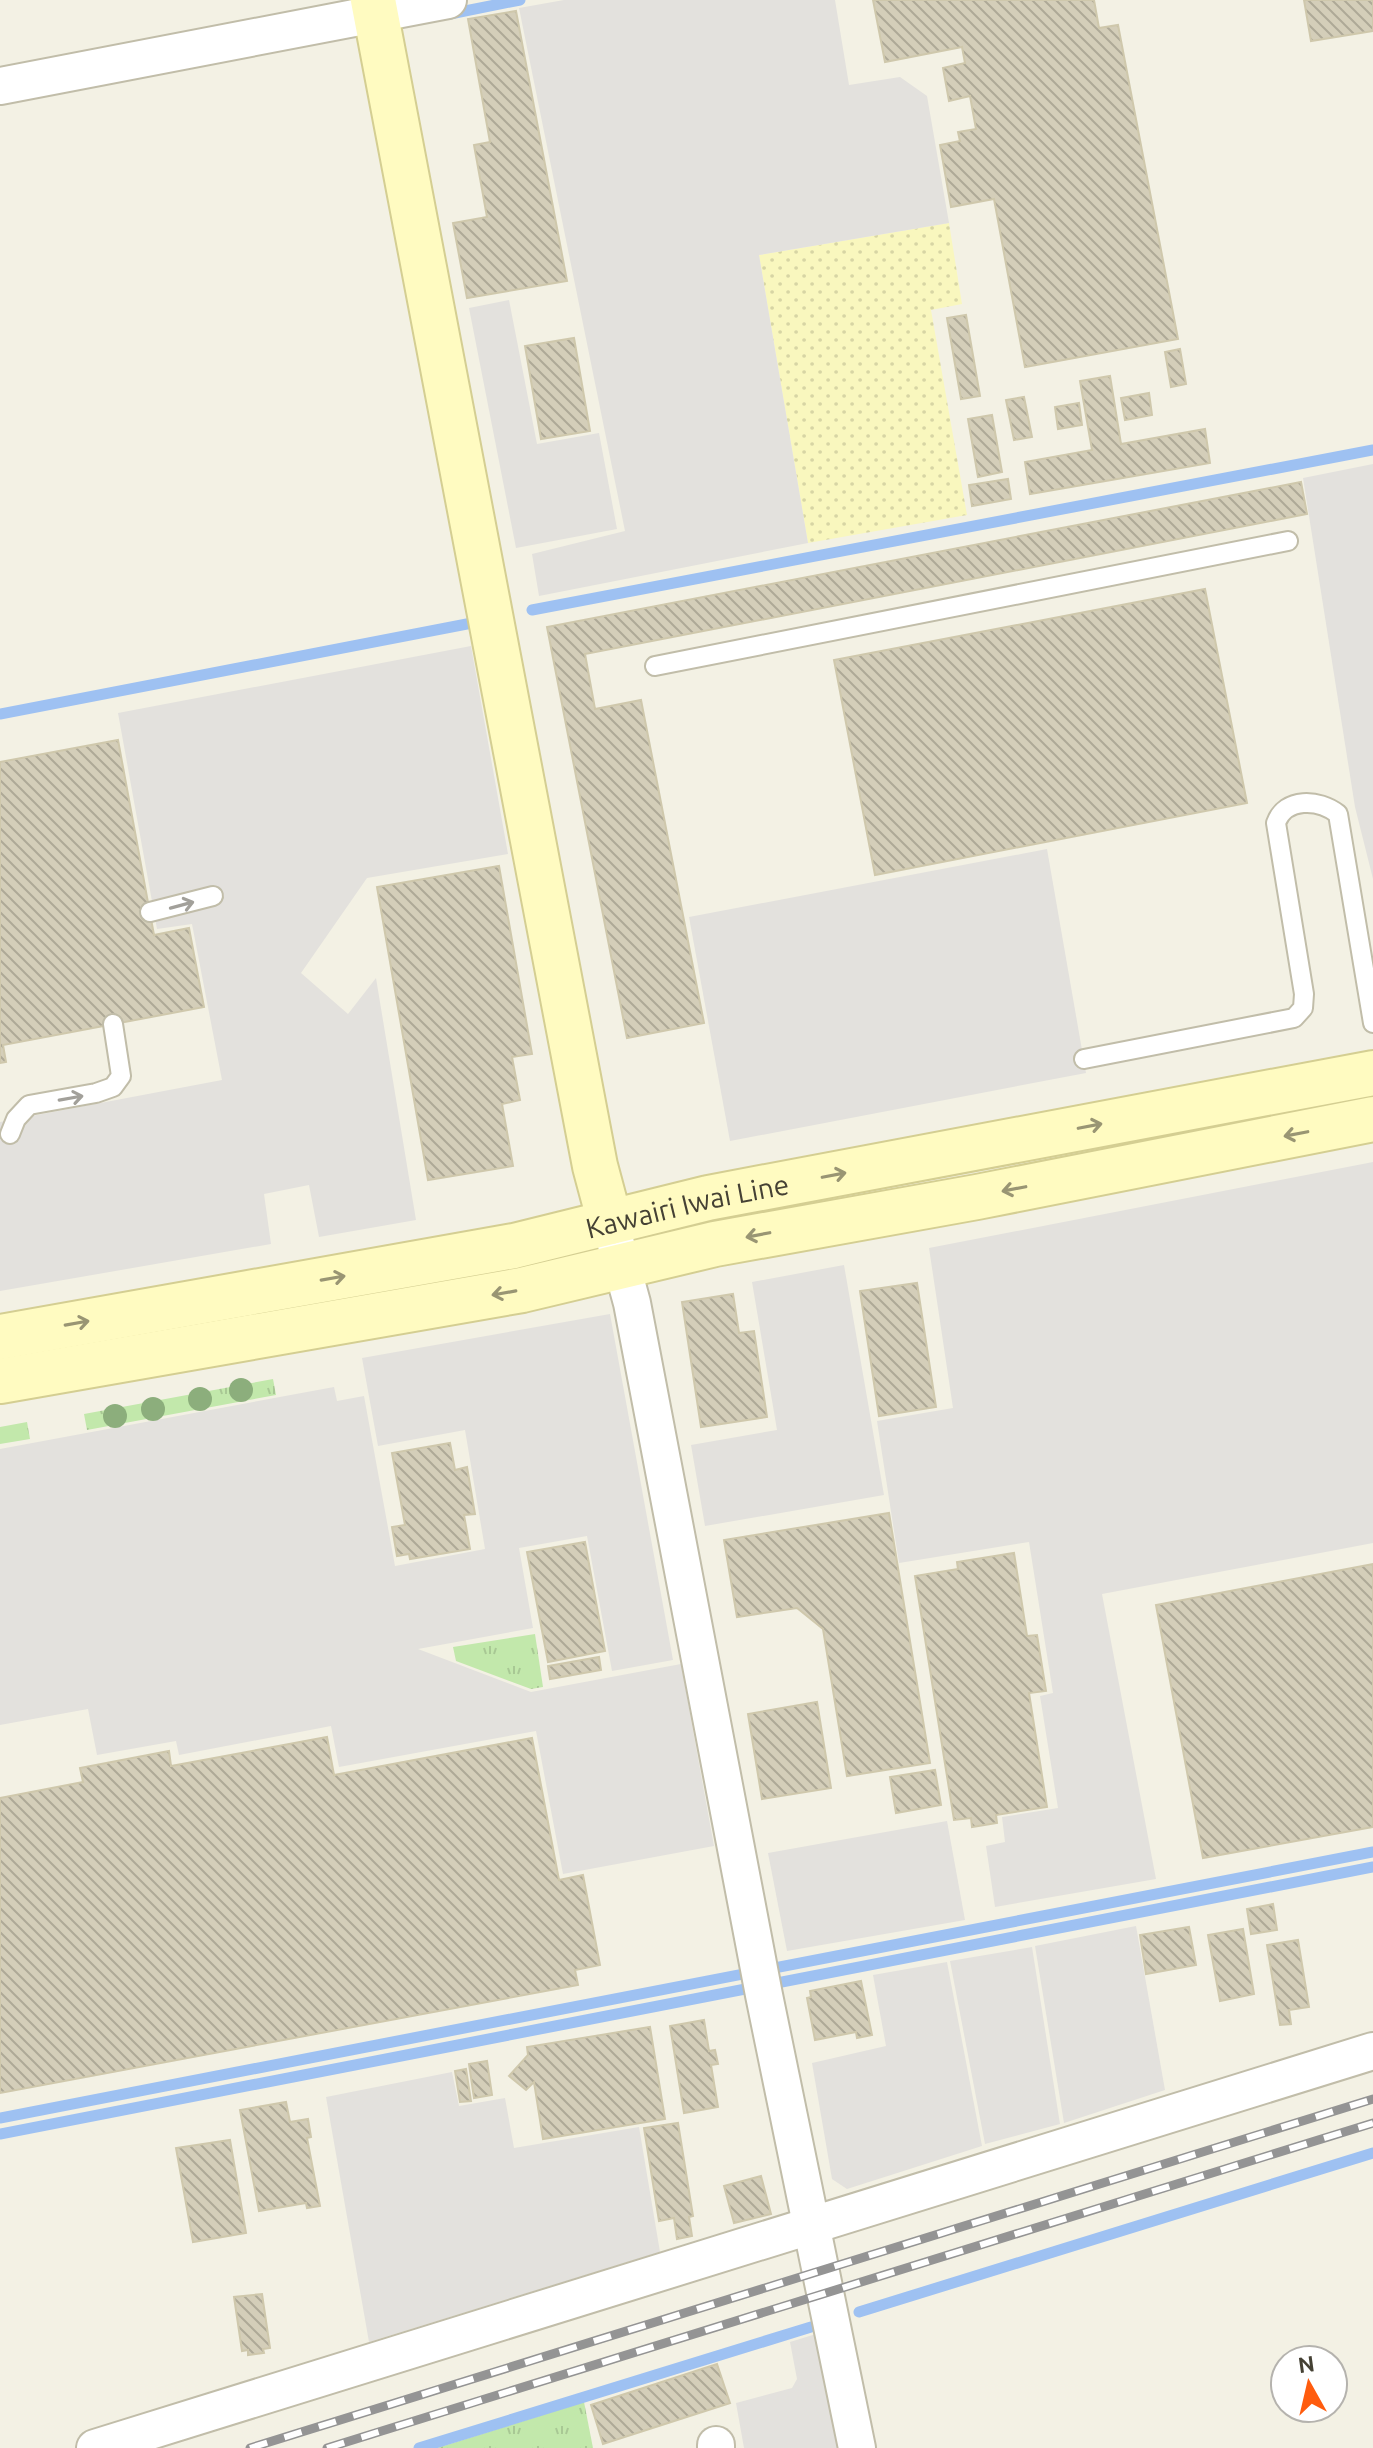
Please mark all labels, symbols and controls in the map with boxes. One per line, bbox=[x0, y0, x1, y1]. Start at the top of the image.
one-way arrow bbox=[168, 896, 194, 911]
one-way arrow bbox=[58, 1089, 83, 1104]
one-way arrow bbox=[1076, 1118, 1102, 1133]
one-way arrow bbox=[1284, 1128, 1310, 1143]
one-way arrow bbox=[821, 1166, 846, 1181]
street label: Kawairi Iwai Line bbox=[582, 1168, 791, 1243]
one-way arrow bbox=[1002, 1183, 1027, 1198]
one-way arrow bbox=[746, 1229, 771, 1244]
one-way arrow bbox=[320, 1270, 345, 1285]
one-way arrow bbox=[492, 1287, 518, 1302]
one-way arrow bbox=[64, 1315, 89, 1330]
north arrow bbox=[1269, 2344, 1349, 2424]
text: N bbox=[1296, 2350, 1316, 2377]

